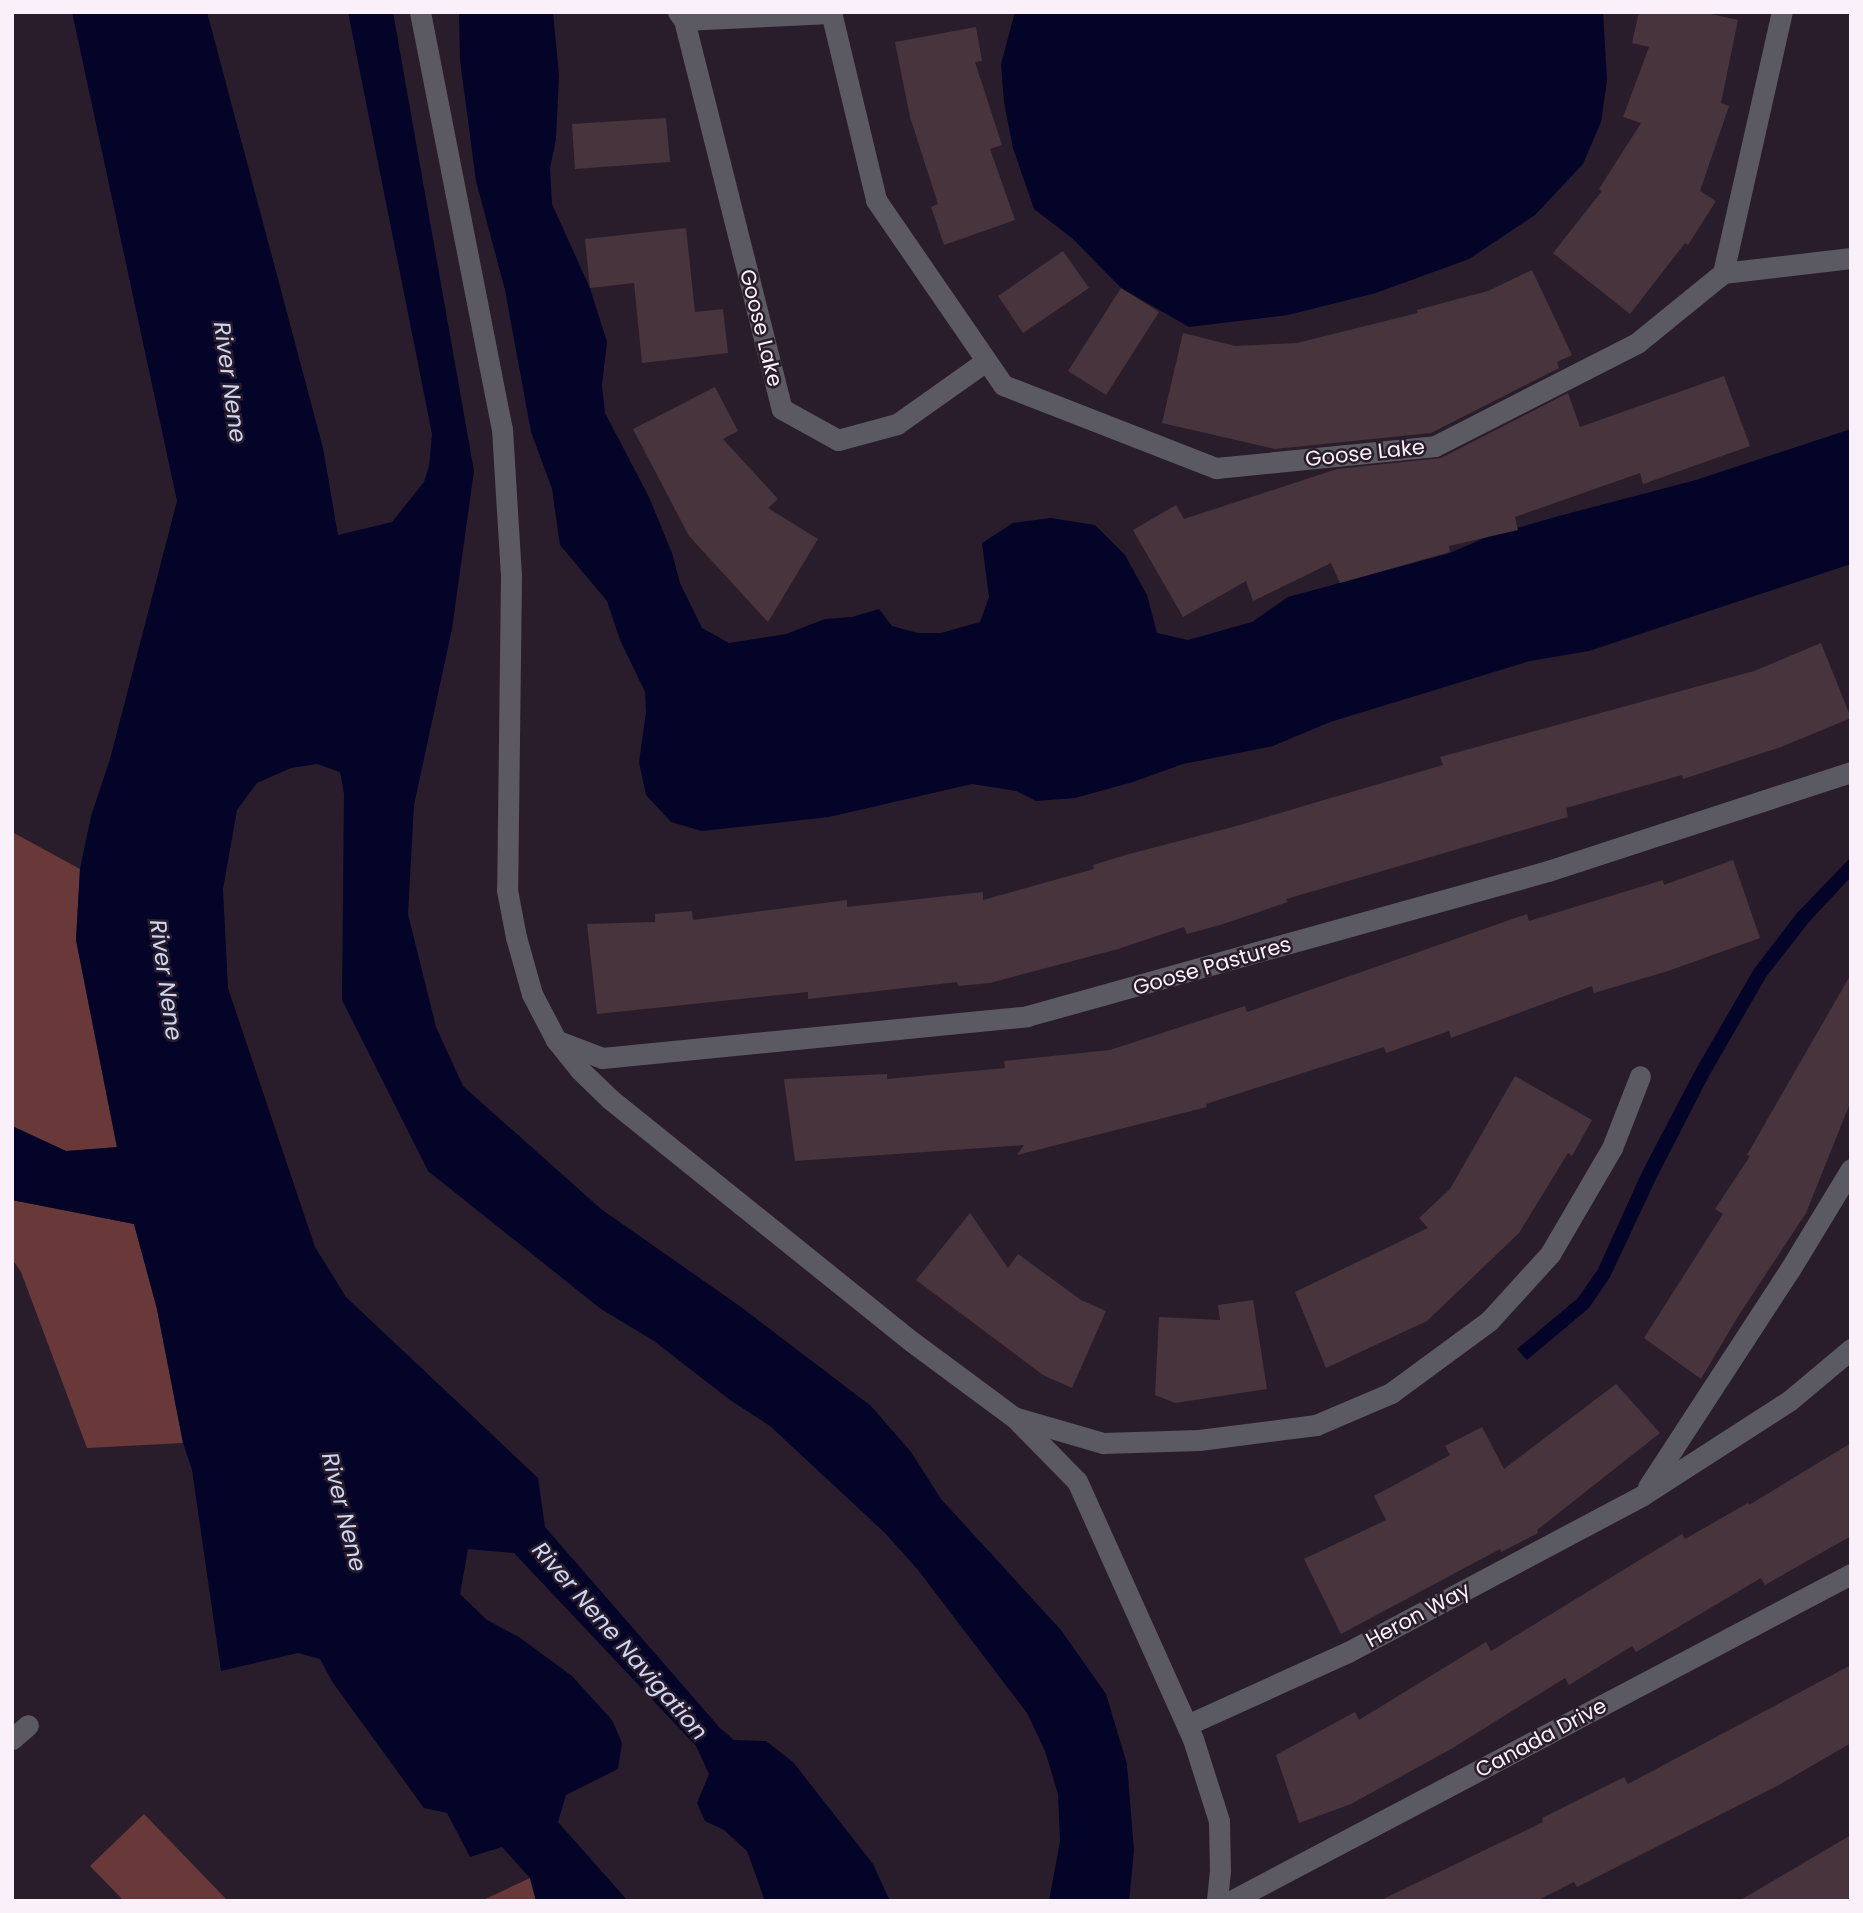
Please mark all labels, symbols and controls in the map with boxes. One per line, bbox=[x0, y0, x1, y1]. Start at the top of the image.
street label: Goose Lake bbox=[734, 267, 788, 389]
water label: River Nene bbox=[208, 320, 252, 444]
street label: Goose Lake bbox=[1304, 434, 1426, 472]
water label: River Nene bbox=[144, 918, 188, 1042]
street label: Goose Pastures bbox=[1130, 931, 1294, 1001]
water label: River Nene bbox=[316, 1450, 372, 1574]
water label: River Nene Navigation bbox=[526, 1536, 714, 1746]
street label: Heron Way bbox=[1362, 1577, 1474, 1653]
street label: Canada Drive bbox=[1471, 1693, 1611, 1783]

